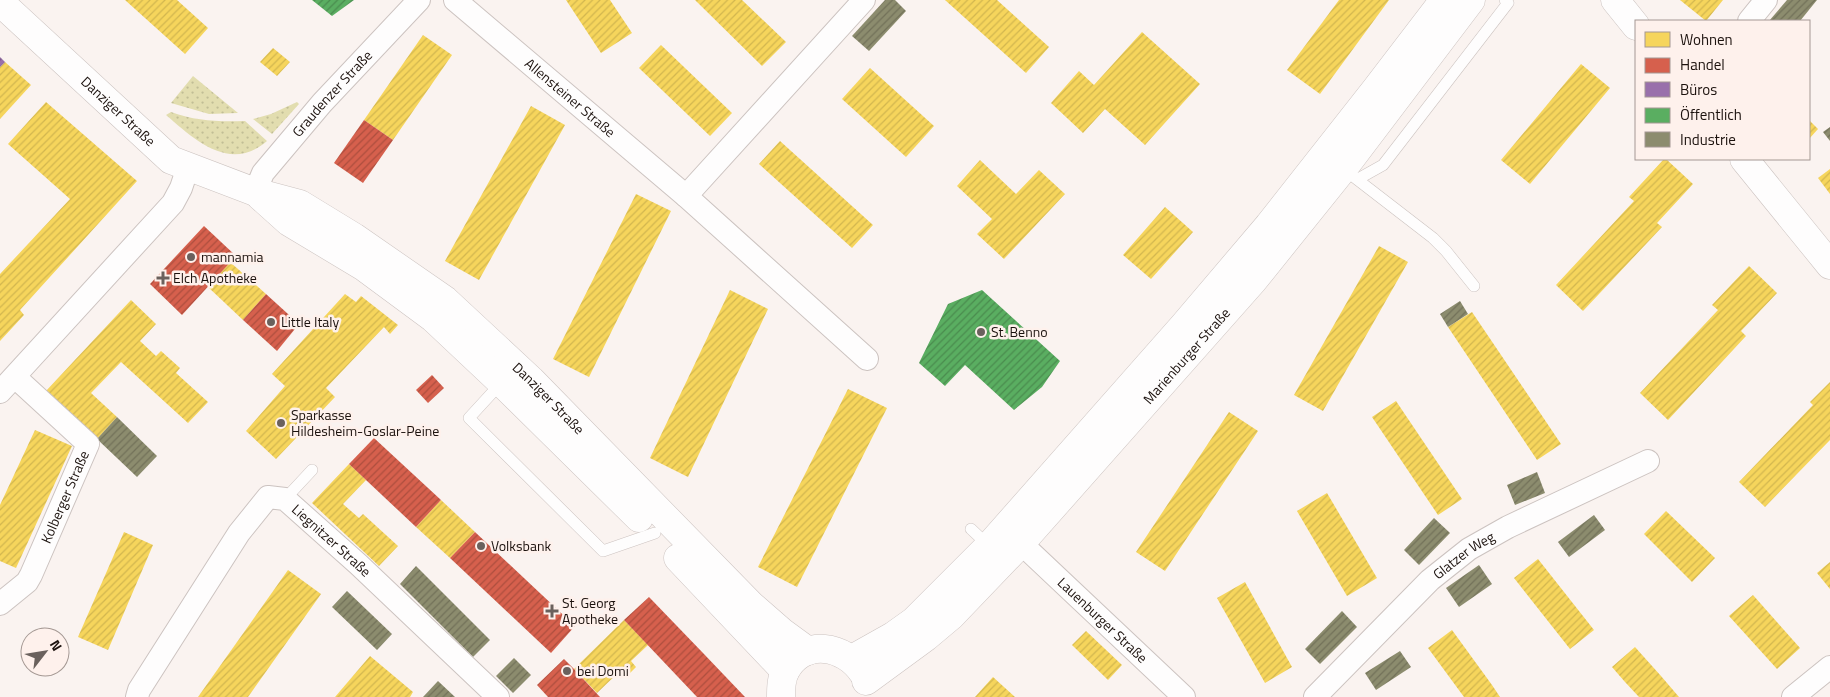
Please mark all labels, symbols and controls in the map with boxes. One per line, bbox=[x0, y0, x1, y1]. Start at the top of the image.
legend bbox=[1635, 20, 1810, 160]
text: Wohnen bbox=[1680, 28, 1733, 51]
street label: Graudenzer Straße bbox=[287, 45, 377, 141]
street label: Allensteiner Straße bbox=[521, 53, 620, 142]
text: Handel bbox=[1680, 53, 1725, 76]
street label: Danziger Straße bbox=[77, 71, 160, 151]
text: Büros bbox=[1680, 78, 1717, 101]
text: Öffentlich bbox=[1680, 103, 1742, 126]
text: Industrie bbox=[1680, 128, 1736, 151]
place label: mannamia bbox=[201, 246, 264, 267]
marker: mannamia bbox=[185, 251, 197, 263]
place label: Elch Apotheke bbox=[173, 267, 257, 288]
marker: Elch Apotheke bbox=[157, 272, 169, 284]
street label: Marienburger Straße bbox=[1138, 303, 1235, 408]
place label: Little Italy bbox=[281, 311, 340, 332]
marker: Little Italy bbox=[265, 316, 277, 328]
place label: St. Benno bbox=[991, 321, 1048, 342]
marker: St. Benno bbox=[975, 326, 987, 338]
street label: Danziger Straße bbox=[508, 357, 590, 439]
place label: Sparkasse Hildesheim-Goslar-Peine bbox=[291, 404, 439, 441]
marker: Sparkasse Hildesheim-Goslar-Peine bbox=[275, 417, 287, 429]
street label: Kolberger Straße bbox=[35, 447, 94, 546]
street label: Liegnitzer Straße bbox=[287, 499, 376, 581]
street label: Glatzer Weg bbox=[1428, 526, 1498, 584]
place label: Volksbank bbox=[491, 535, 551, 556]
marker: Volksbank bbox=[475, 540, 487, 552]
street label: Lauenburger Straße bbox=[1053, 572, 1153, 668]
place label: St. Georg Apotheke bbox=[562, 592, 618, 629]
marker: St. Georg Apotheke bbox=[546, 605, 558, 617]
north arrow bbox=[20, 627, 70, 677]
text: N bbox=[45, 635, 68, 655]
place label: bei Domi bbox=[577, 660, 629, 681]
marker: bei Domi bbox=[561, 665, 573, 677]

